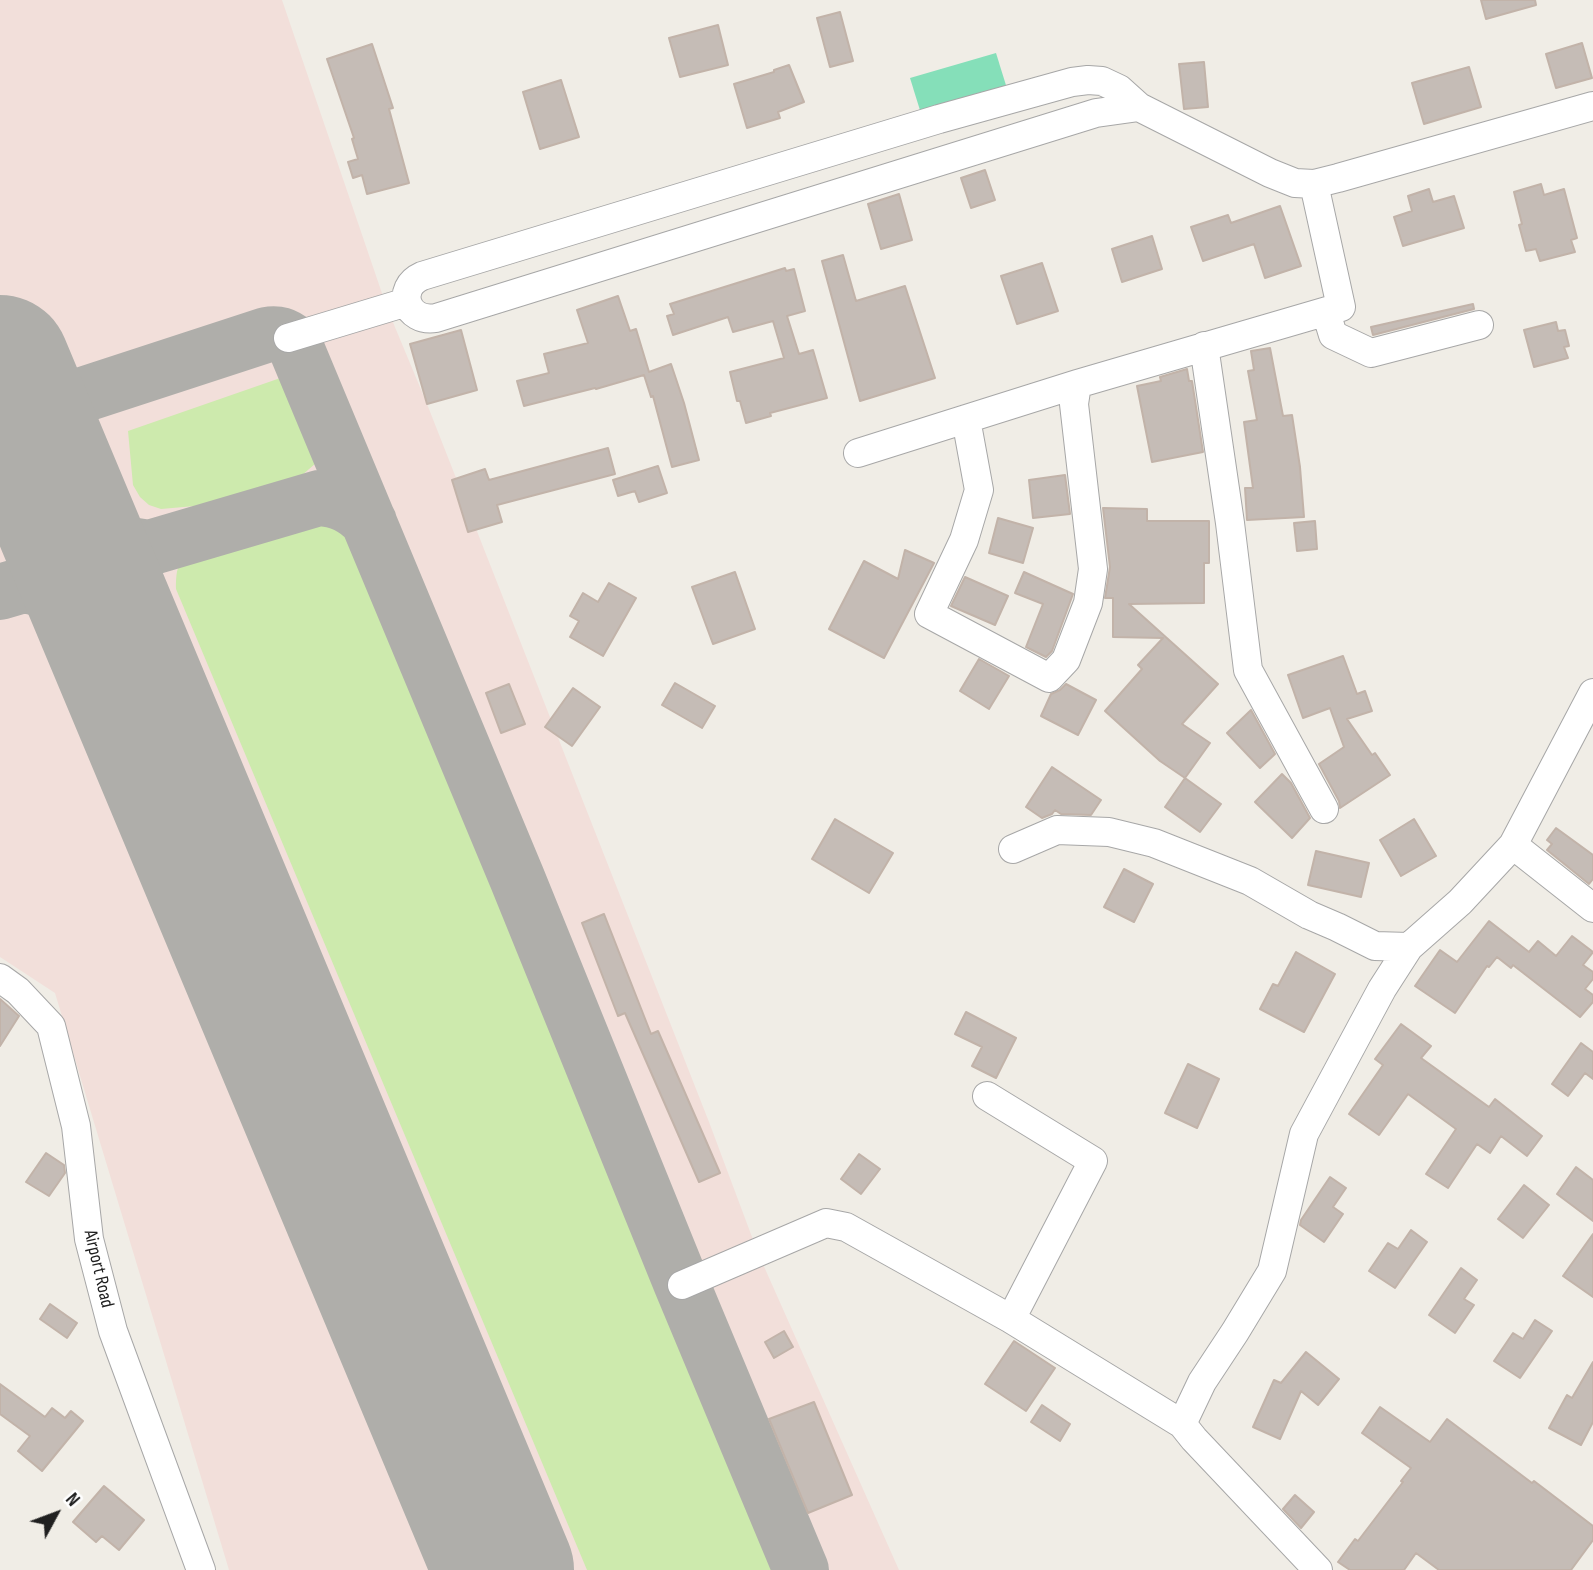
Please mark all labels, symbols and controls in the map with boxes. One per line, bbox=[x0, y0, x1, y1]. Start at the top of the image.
street label: Airport Road bbox=[78, 1228, 118, 1310]
north arrow bbox=[21, 1479, 91, 1549]
text: N bbox=[60, 1489, 84, 1511]

